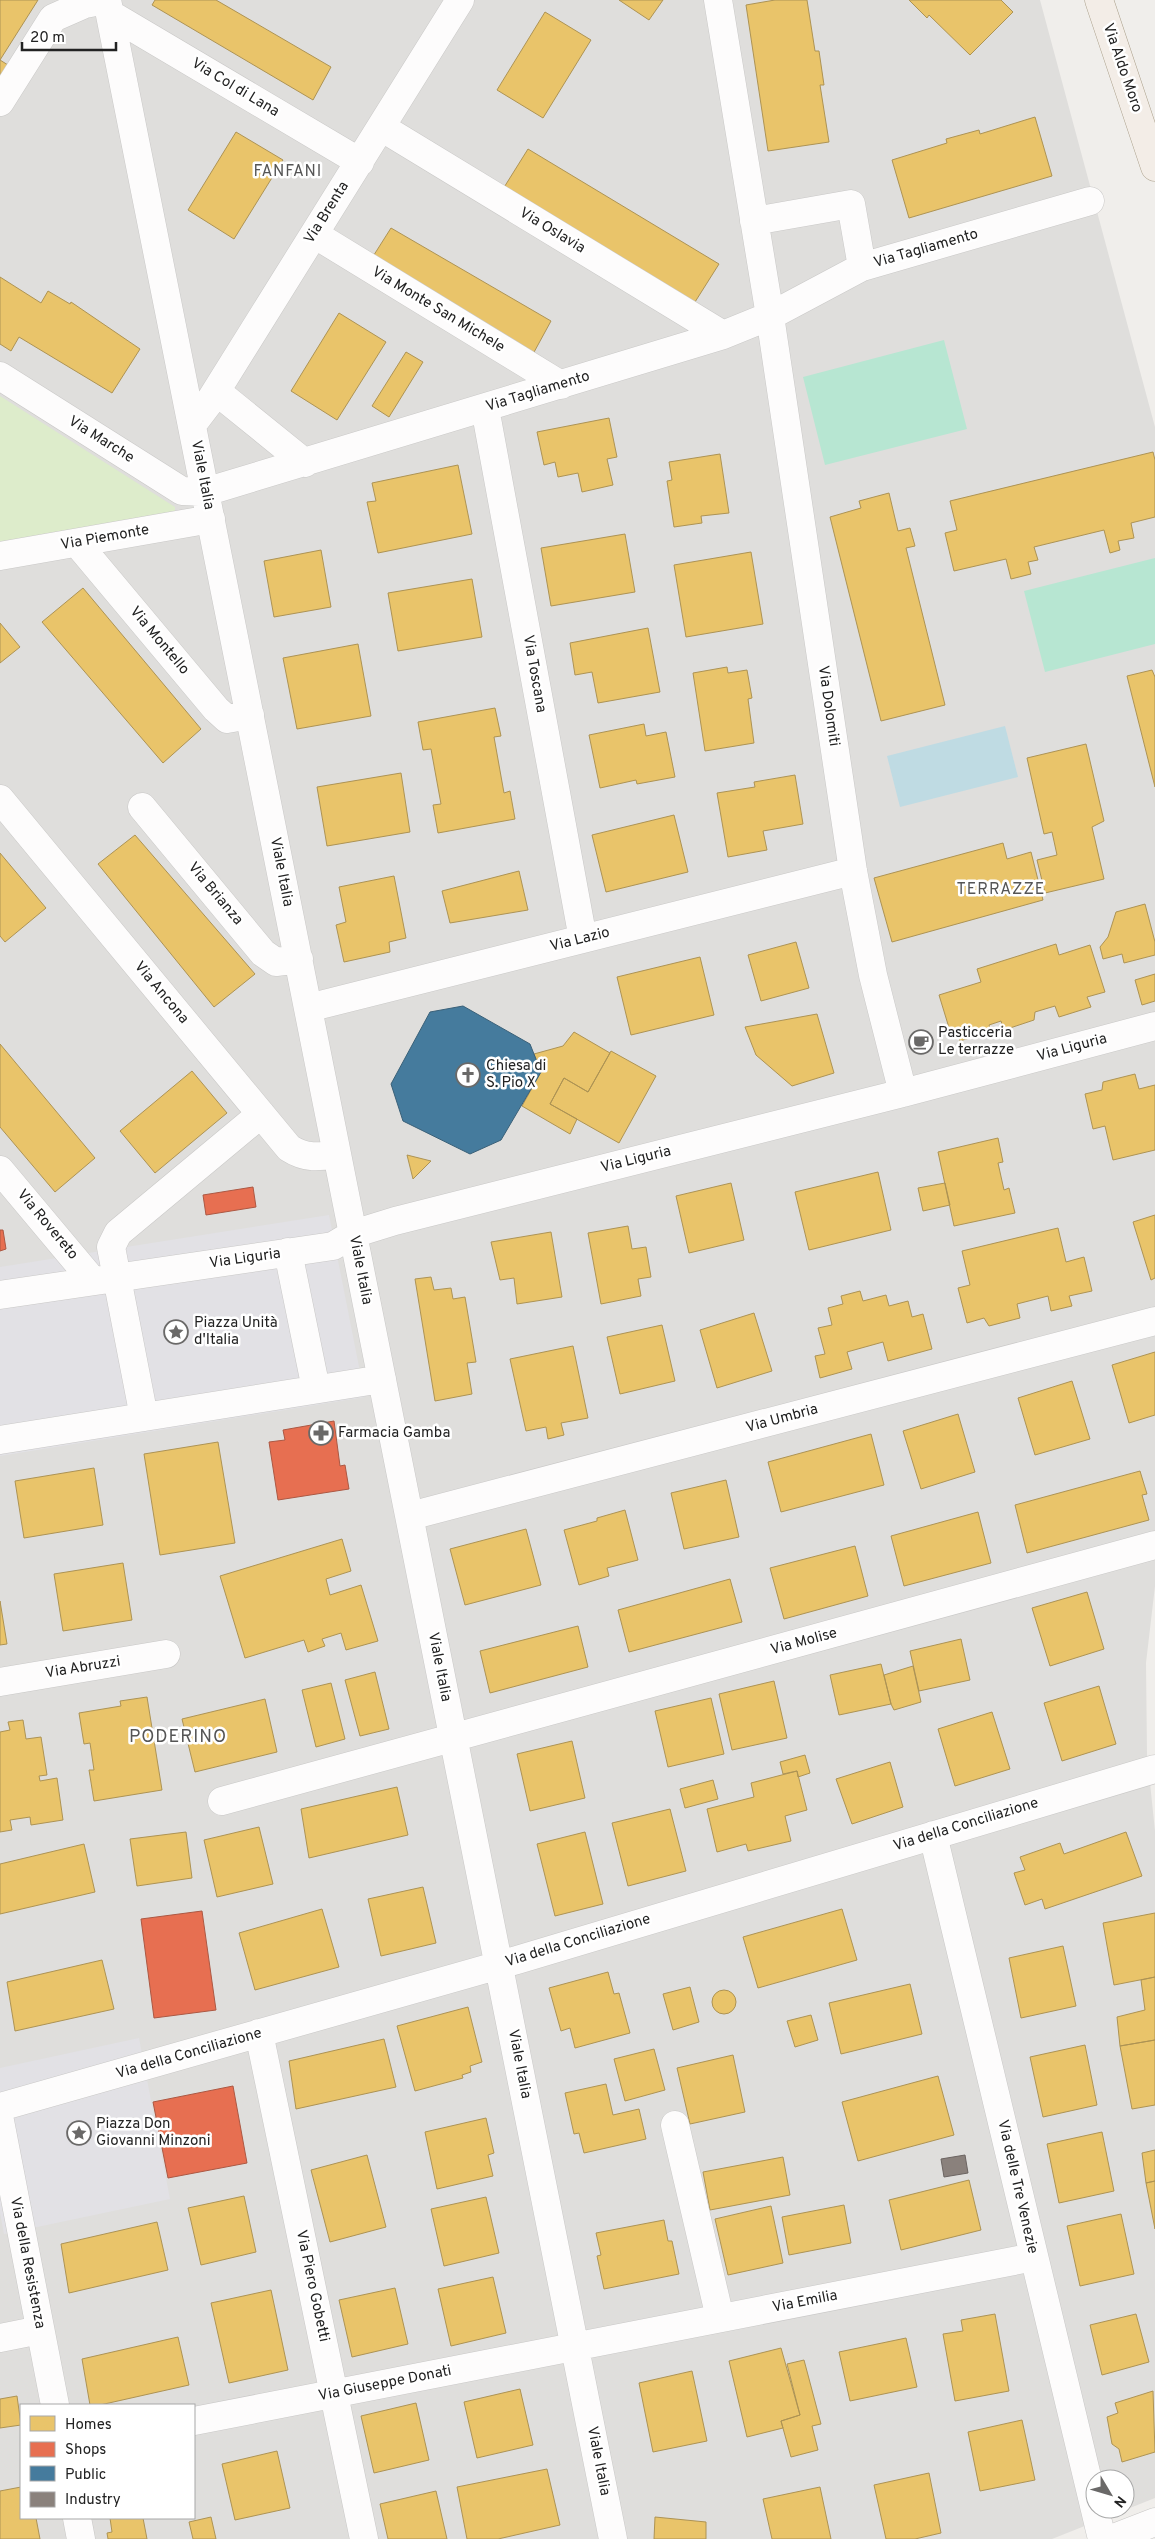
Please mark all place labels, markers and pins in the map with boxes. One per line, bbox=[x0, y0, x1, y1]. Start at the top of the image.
place label: Pasticceria Le terrazze bbox=[938, 1024, 1014, 1060]
cafe icon: Pasticceria Le terrazze bbox=[908, 1029, 934, 1055]
place label: Chiesa di S. Pio X bbox=[486, 1057, 546, 1093]
church icon: Chiesa di S. Pio X bbox=[455, 1062, 481, 1088]
place label: Piazza Unità d'Italia bbox=[194, 1314, 278, 1350]
place icon: Piazza Unità d'Italia bbox=[163, 1319, 189, 1345]
pharmacy icon: Farmacia Gamba bbox=[308, 1420, 334, 1446]
place label: Farmacia Gamba bbox=[338, 1424, 450, 1443]
place label: Piazza Don Giovanni Minzoni bbox=[96, 2115, 211, 2151]
place icon: Piazza Don Giovanni Minzoni bbox=[66, 2120, 92, 2146]

